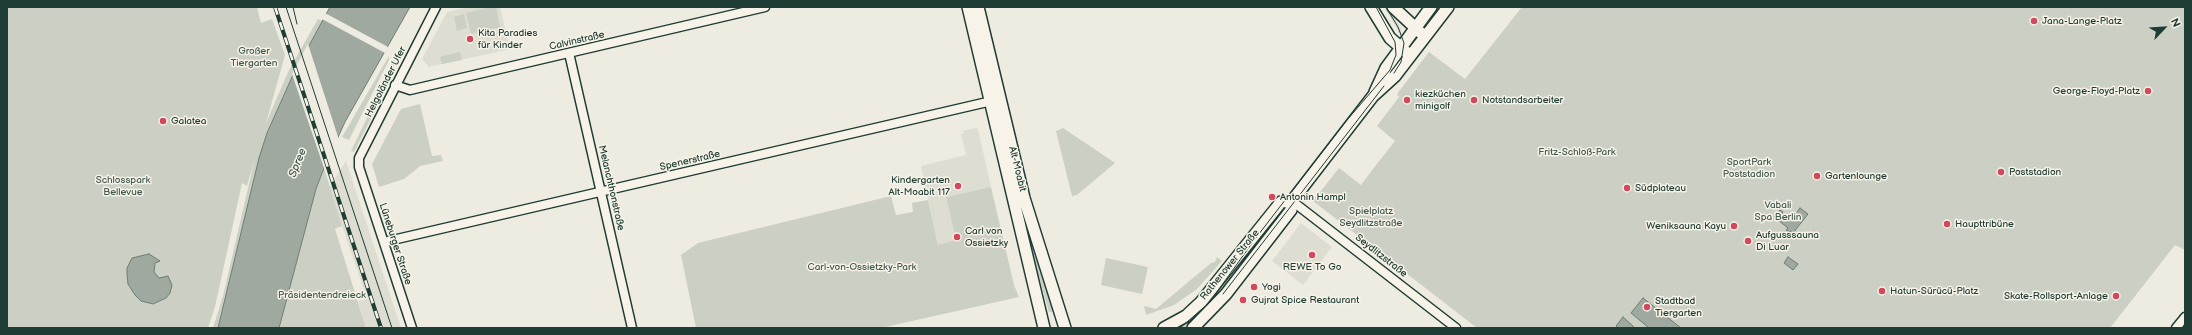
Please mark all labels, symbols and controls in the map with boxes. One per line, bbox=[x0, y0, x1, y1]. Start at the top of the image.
north arrow bbox=[2144, 8, 2184, 48]
place label: Jana-Lange-Platz bbox=[2042, 15, 2122, 27]
marker: Jana-Lange-Platz bbox=[2029, 16, 2039, 26]
text: N bbox=[2168, 16, 2183, 29]
place label: Kita Paradies für Kinder bbox=[478, 27, 537, 50]
street label: Calvinstraße bbox=[548, 29, 606, 53]
marker: Kita Paradies für Kinder bbox=[465, 34, 475, 44]
park label: Großer Tiergarten bbox=[231, 45, 277, 68]
street label: Helgoländer Ufer bbox=[363, 45, 409, 119]
place label: George-Floyd-Platz bbox=[2053, 85, 2140, 97]
marker: George-Floyd-Platz bbox=[2143, 86, 2153, 96]
place label: kiezküchen minigolf bbox=[1415, 88, 1466, 112]
place label: Notstandsarbeiter bbox=[1482, 94, 1563, 106]
marker: kiezküchen minigolf bbox=[1402, 95, 1412, 105]
marker: Notstandsarbeiter bbox=[1469, 95, 1479, 105]
place label: Galatea bbox=[171, 115, 206, 127]
marker: Galatea bbox=[158, 116, 168, 126]
street label: Melanchthonstraße bbox=[595, 144, 627, 232]
street label: Alt-Moabit bbox=[1006, 145, 1028, 193]
park label: Fritz-Schloß-Park bbox=[1538, 146, 1616, 158]
water label: Spree bbox=[286, 147, 310, 179]
street label: Spenerstraße bbox=[659, 148, 721, 174]
park label: SportPark Poststadion bbox=[1723, 156, 1775, 180]
place label: Poststadion bbox=[2009, 166, 2061, 178]
marker: Poststadion bbox=[1996, 167, 2006, 177]
place label: Gartenlounge bbox=[1825, 170, 1887, 182]
marker: Gartenlounge bbox=[1812, 171, 1822, 181]
park label: Schlosspark Bellevue bbox=[96, 174, 150, 198]
place label: Kindergarten Alt-Moabit 117 bbox=[889, 174, 950, 198]
marker: Kindergarten Alt-Moabit 117 bbox=[953, 181, 963, 191]
place label: Südplateau bbox=[1635, 182, 1686, 194]
marker: Südplateau bbox=[1622, 183, 1632, 193]
place label: Antonin Hampl bbox=[1280, 191, 1346, 203]
marker: Antonin Hampl bbox=[1267, 192, 1277, 202]
park label: Vabali Spa Berlin bbox=[1755, 199, 1801, 222]
street label: Lüneburger Straße bbox=[376, 202, 414, 286]
park label: Spielplatz Seydlitzstraße bbox=[1340, 205, 1402, 228]
place label: Haupttribüne bbox=[1955, 218, 2014, 230]
marker: Haupttribüne bbox=[1942, 219, 1952, 229]
place label: Weniksauna Kayu bbox=[1646, 220, 1726, 232]
marker: Weniksauna Kayu bbox=[1729, 221, 1739, 231]
place label: Carl von Ossietzky bbox=[965, 225, 1008, 248]
street label: Rathenower Straße bbox=[1198, 227, 1262, 303]
place label: Aufgusssauna Di Luar bbox=[1756, 229, 1819, 252]
marker: Carl von Ossietzky bbox=[952, 232, 962, 242]
street label: Seydlitzstraße bbox=[1353, 232, 1409, 280]
marker: Aufgusssauna Di Luar bbox=[1743, 236, 1753, 246]
marker: REWE To Go bbox=[1307, 250, 1317, 260]
park label: Carl-von-Ossietzky-Park bbox=[808, 261, 916, 273]
place label: REWE To Go bbox=[1283, 261, 1341, 273]
place label: Yogi bbox=[1262, 281, 1281, 293]
marker: Yogi bbox=[1249, 282, 1259, 292]
place label: Hatun-Sürücü-Platz bbox=[1890, 285, 1978, 297]
marker: Hatun-Sürücü-Platz bbox=[1877, 286, 1887, 296]
park label: Präsidentendreieck bbox=[278, 289, 366, 301]
place label: Skate-Rollsport-Anlage bbox=[2004, 290, 2108, 302]
marker: Skate-Rollsport-Anlage bbox=[2111, 291, 2121, 301]
place label: Gujrat Spice Restaurant bbox=[1251, 294, 1359, 306]
marker: Gujrat Spice Restaurant bbox=[1238, 295, 1248, 305]
place label: Stadtbad Tiergarten bbox=[1655, 295, 1702, 318]
marker: Stadtbad Tiergarten bbox=[1642, 302, 1652, 312]

